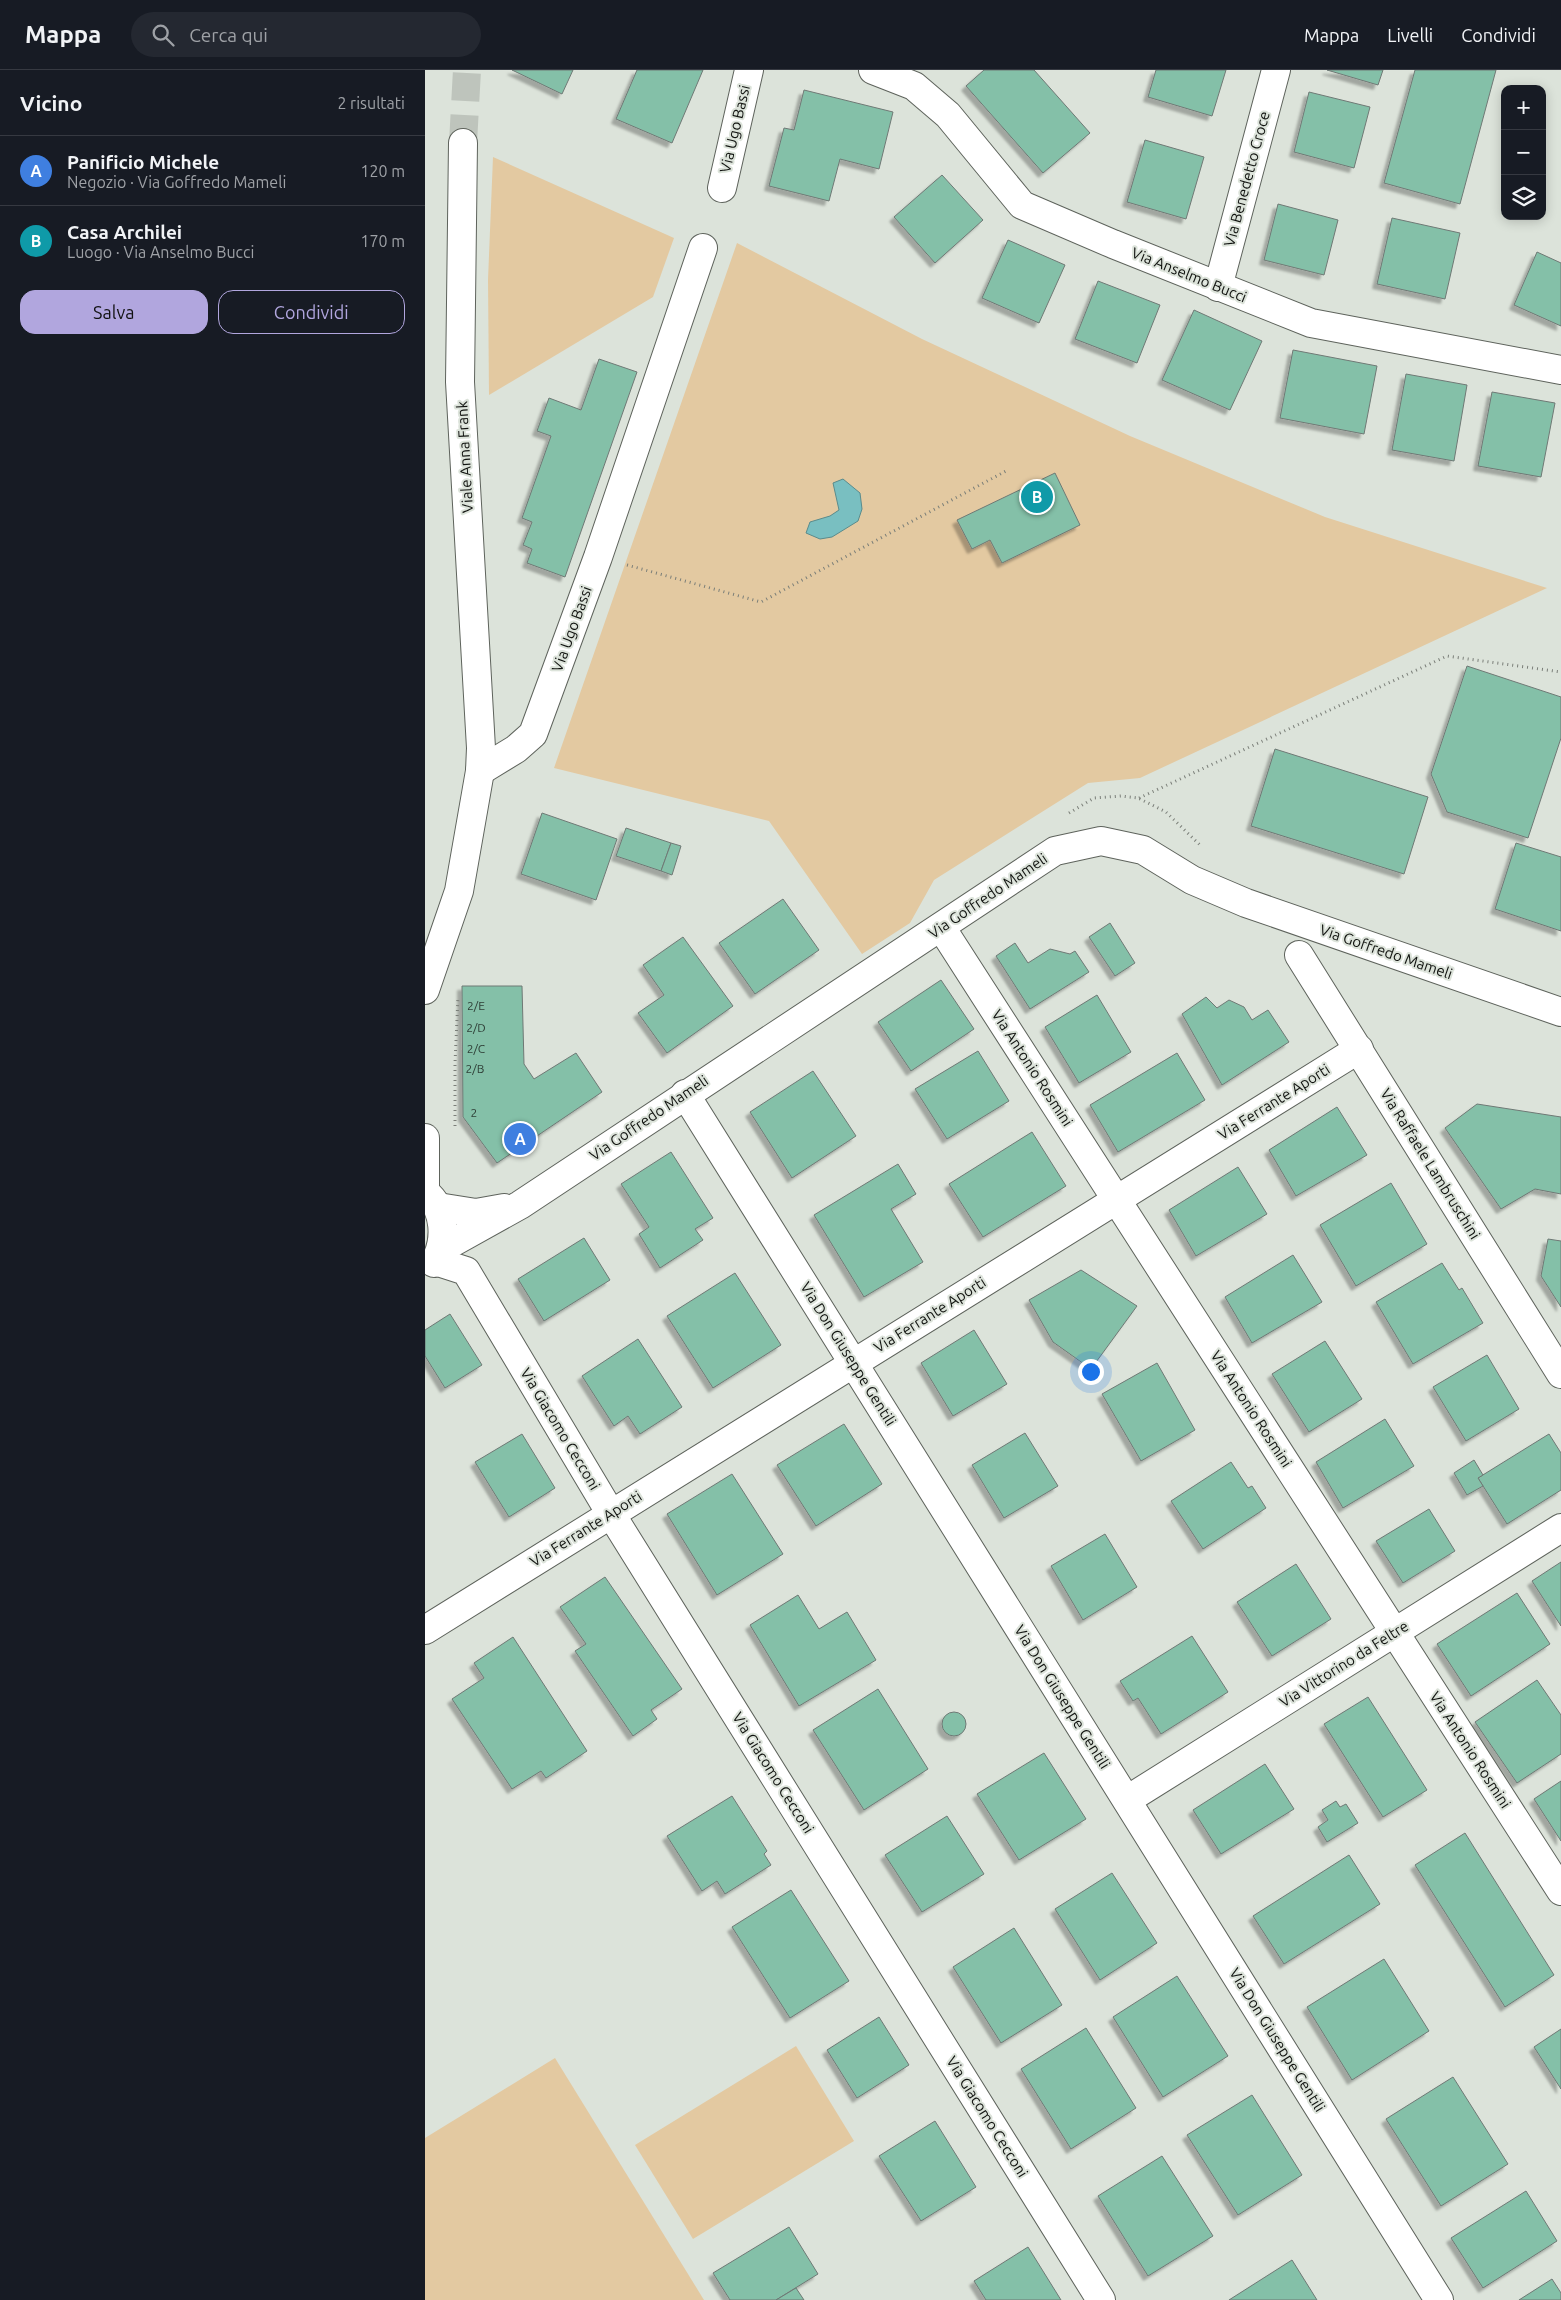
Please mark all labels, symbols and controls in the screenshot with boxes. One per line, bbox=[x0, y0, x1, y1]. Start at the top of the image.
search box bbox=[131, 12, 481, 57]
text: Mappa bbox=[25, 21, 101, 48]
icon: search bbox=[149, 21, 177, 49]
text: Cerca qui bbox=[189, 24, 268, 46]
text: Mappa bbox=[1304, 25, 1359, 45]
text: Livelli bbox=[1387, 25, 1433, 45]
text: Condividi bbox=[1461, 25, 1536, 45]
street label: Via Ugo Bassi bbox=[716, 83, 753, 175]
map controls bbox=[1501, 85, 1546, 220]
button: + bbox=[1501, 85, 1546, 130]
text: Vicino bbox=[20, 91, 82, 115]
text: 2 risultati bbox=[337, 94, 405, 112]
street label: Via Benedetto Croce bbox=[1220, 109, 1273, 248]
button: − bbox=[1501, 130, 1546, 175]
text: Panificio Michele bbox=[67, 151, 219, 173]
text: A bbox=[30, 162, 42, 180]
text: 120 m bbox=[360, 162, 405, 180]
text: Negozio · Via Goffredo Mameli bbox=[67, 173, 286, 191]
button: layers bbox=[1501, 175, 1546, 220]
text: Casa Archilei bbox=[67, 221, 182, 243]
text: B bbox=[31, 232, 41, 250]
text: 170 m bbox=[360, 232, 405, 250]
text: Luogo · Via Anselmo Bucci bbox=[67, 243, 254, 261]
street label: Via Anselmo Bucci bbox=[1129, 244, 1249, 305]
button: Salva bbox=[20, 290, 208, 334]
button: Condividi bbox=[218, 290, 405, 334]
street label: Viale Anna Frank bbox=[453, 400, 476, 513]
pin: B bbox=[1021, 478, 1053, 516]
street label: Via Ugo Bassi bbox=[548, 584, 595, 674]
street label: Via Goffredo Mameli bbox=[925, 850, 1050, 942]
street label: Via Goffredo Mameli bbox=[1317, 921, 1455, 982]
house number: 2/E bbox=[467, 999, 485, 1012]
street label: Via Antonio Rosmini bbox=[988, 1006, 1076, 1129]
house number: 2/D bbox=[466, 1021, 486, 1034]
house number: 2/C bbox=[467, 1042, 486, 1055]
street label: Via Ferrante Aporti bbox=[1215, 1060, 1333, 1143]
house number: 2/B bbox=[466, 1062, 484, 1075]
street label: Via Goffredo Mameli bbox=[586, 1072, 711, 1164]
street label: Via Raffaele Lambruschini bbox=[1377, 1085, 1484, 1242]
house number: 2 bbox=[471, 1106, 477, 1119]
pin: A bbox=[504, 1120, 536, 1158]
street label: Via Ferrante Aporti bbox=[871, 1273, 989, 1356]
street label: Via Don Giuseppe Gentili bbox=[797, 1279, 900, 1429]
street label: Via Antonio Rosmini bbox=[1207, 1347, 1295, 1470]
your location bbox=[1078, 1359, 1104, 1385]
street label: Via Giacomo Cecconi bbox=[517, 1365, 604, 1493]
street label: Via Ferrante Aporti bbox=[527, 1487, 645, 1570]
street label: Via Vittorino da Feltre bbox=[1276, 1617, 1411, 1710]
street label: Via Don Giuseppe Gentili bbox=[1011, 1622, 1114, 1772]
street label: Via Antonio Rosmini bbox=[1426, 1688, 1514, 1811]
street label: Via Giacomo Cecconi bbox=[729, 1709, 818, 1836]
street label: Via Don Giuseppe Gentili bbox=[1226, 1965, 1329, 2115]
street label: Via Giacomo Cecconi bbox=[943, 2053, 1032, 2180]

